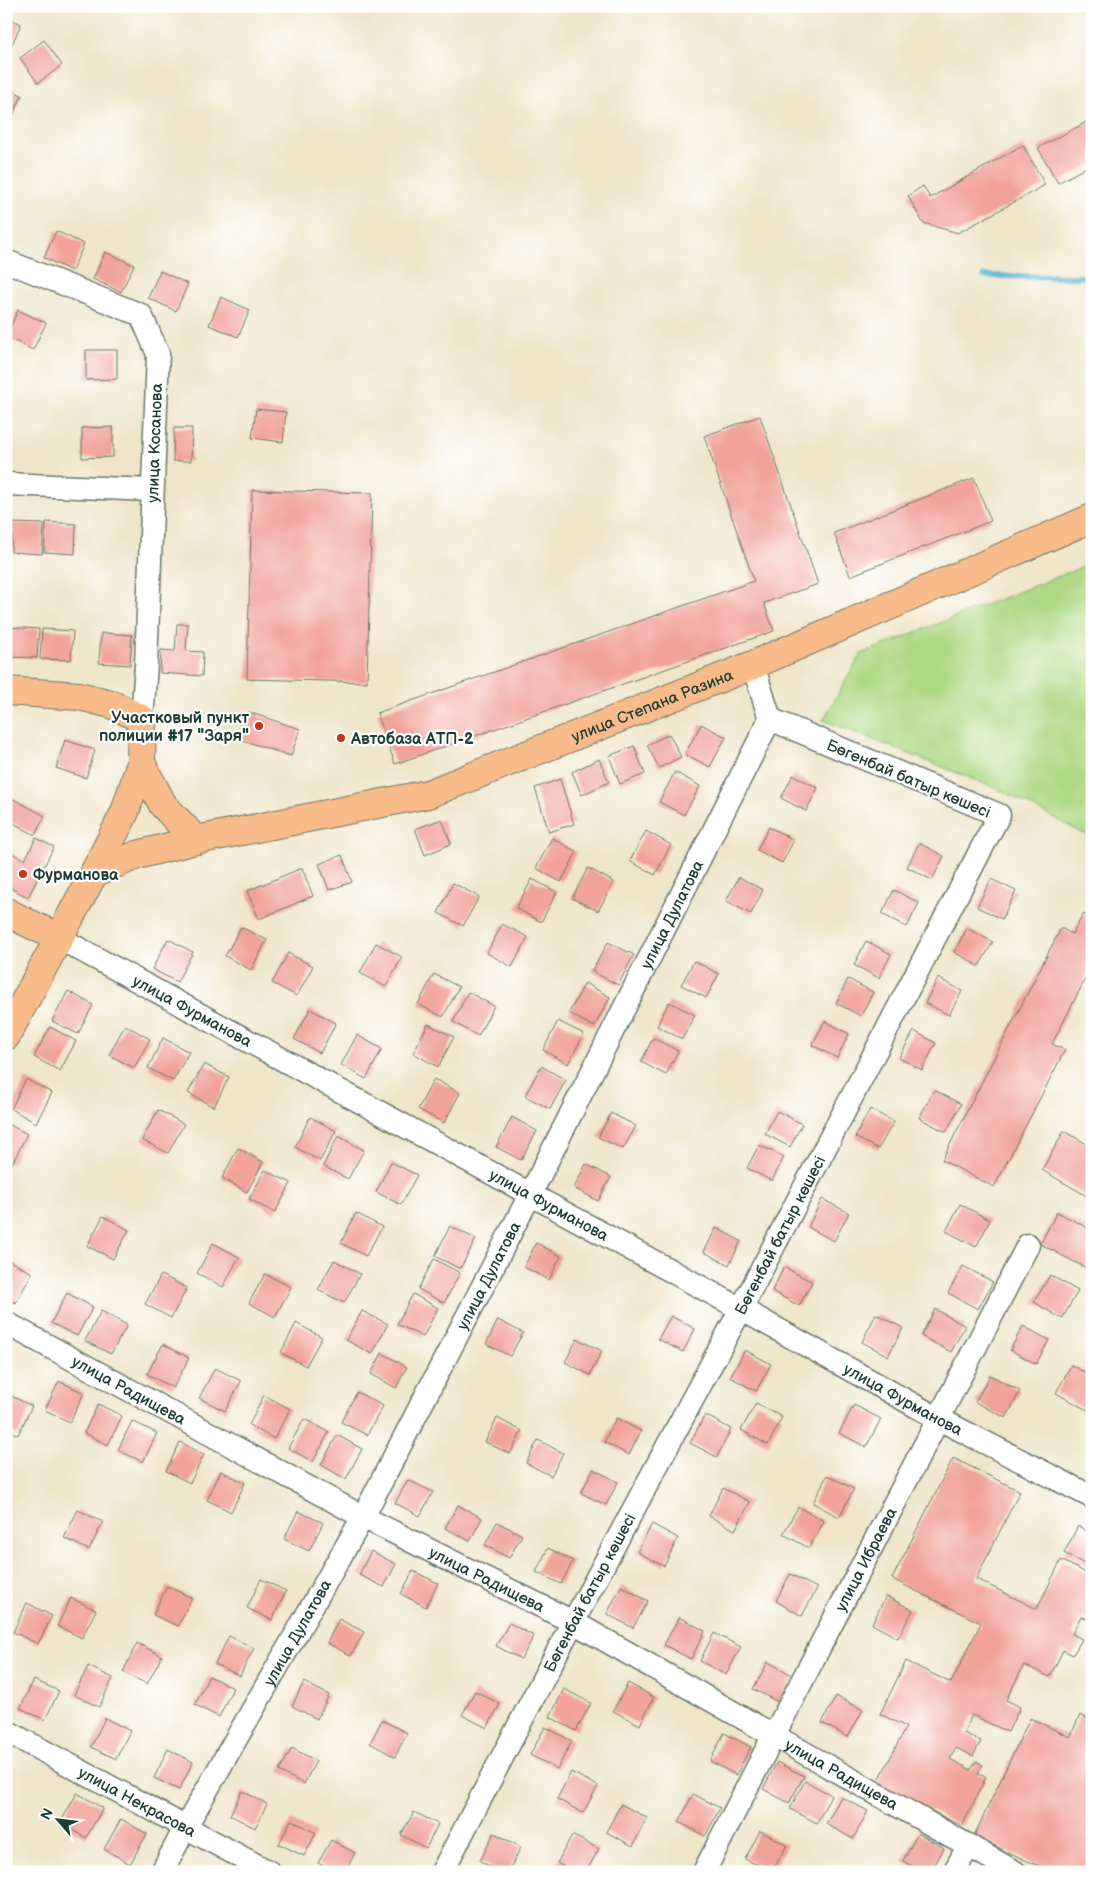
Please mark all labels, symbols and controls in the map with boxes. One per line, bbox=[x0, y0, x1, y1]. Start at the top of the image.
street label: улица Косанова bbox=[144, 382, 167, 503]
street label: улица Степана Разина bbox=[569, 666, 737, 747]
place label: Участковый пункт полиции #17 "Заря" bbox=[99, 709, 249, 746]
marker: Участковый пункт полиции #17 "Заря" bbox=[253, 720, 265, 732]
place label: Автобаза АТП-2 bbox=[350, 730, 474, 749]
marker: Автобаза АТП-2 bbox=[335, 732, 347, 744]
street label: Бөгенбай батыр көшесі bbox=[823, 736, 993, 823]
street label: улица Дулатова bbox=[638, 857, 708, 973]
place label: Фурманова bbox=[33, 866, 119, 885]
marker: Фурманова bbox=[17, 868, 29, 880]
street label: улица Фурманова bbox=[129, 972, 255, 1052]
street label: Бөгенбай батыр көшесі bbox=[732, 1153, 830, 1318]
street label: улица Фурманова bbox=[486, 1166, 612, 1246]
street label: улица Дулатова bbox=[454, 1218, 526, 1334]
street label: улица Радищева bbox=[68, 1353, 189, 1430]
street label: улица Фурманова bbox=[840, 1360, 966, 1441]
street label: улица Ибраева bbox=[832, 1504, 902, 1615]
street label: Бөгенбай батыр көшесі bbox=[541, 1511, 640, 1675]
street label: улица Радищева bbox=[425, 1544, 548, 1617]
street label: улица Дулатова bbox=[260, 1576, 336, 1690]
street label: улица Радищева bbox=[781, 1736, 901, 1815]
street label: улица Некрасова bbox=[75, 1764, 199, 1842]
north arrow bbox=[32, 1796, 82, 1846]
text: N bbox=[37, 1805, 57, 1823]

